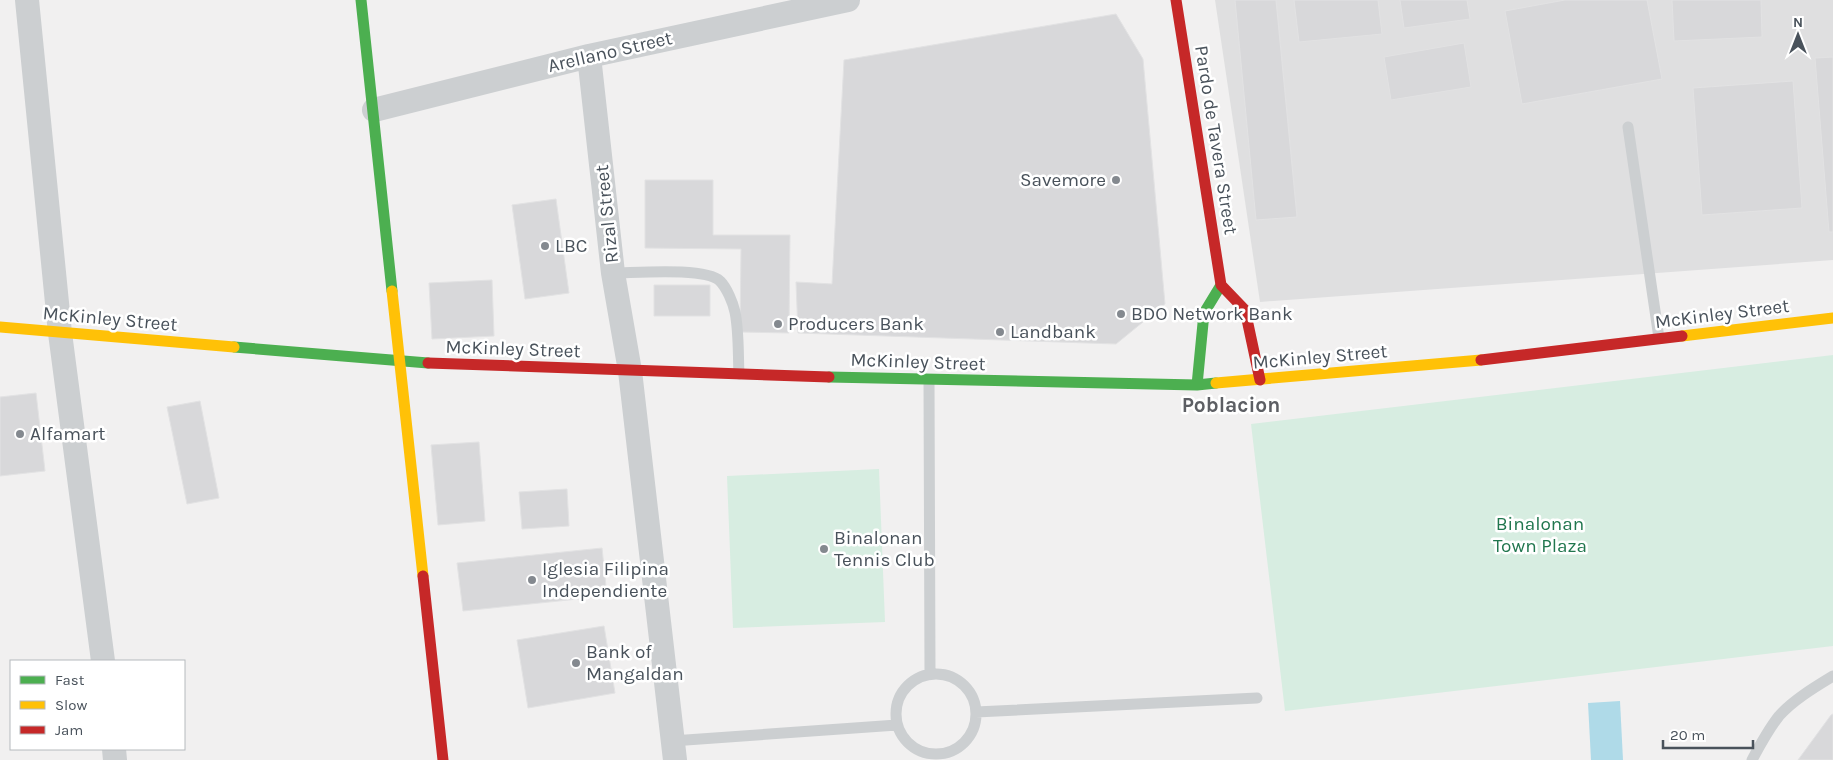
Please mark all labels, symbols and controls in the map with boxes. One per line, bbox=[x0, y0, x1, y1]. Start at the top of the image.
north arrow bbox=[1773, 10, 1823, 60]
text: N bbox=[1793, 14, 1803, 31]
street label: Arellano Street bbox=[546, 27, 674, 77]
street label: Pardo de Tavera Street bbox=[1190, 44, 1242, 236]
street label: Rizal Street bbox=[591, 164, 623, 264]
place label: Savemore bbox=[1020, 169, 1106, 191]
marker: Savemore bbox=[1110, 174, 1122, 186]
place label: LBC bbox=[555, 235, 587, 257]
marker: LBC bbox=[539, 240, 551, 252]
street label: McKinley Street bbox=[1654, 295, 1790, 333]
street label: McKinley Street bbox=[42, 302, 178, 336]
place label: BDO Network Bank bbox=[1131, 303, 1293, 325]
marker: BDO Network Bank bbox=[1115, 308, 1127, 320]
place label: Producers Bank bbox=[788, 313, 924, 335]
marker: Producers Bank bbox=[772, 318, 784, 330]
place label: Landbank bbox=[1010, 321, 1096, 343]
marker: Landbank bbox=[994, 326, 1006, 338]
street label: McKinley Street bbox=[445, 336, 581, 362]
street label: McKinley Street bbox=[1252, 340, 1388, 374]
street label: McKinley Street bbox=[850, 349, 986, 375]
district label: Poblacion bbox=[1182, 393, 1280, 417]
place label: Alfamart bbox=[30, 423, 105, 445]
marker: Alfamart bbox=[14, 428, 26, 440]
park label: Binalonan Town Plaza bbox=[1493, 513, 1587, 557]
place label: Binalonan Tennis Club bbox=[834, 527, 935, 571]
marker: Binalonan Tennis Club bbox=[818, 543, 830, 555]
place label: Iglesia Filipina Independiente bbox=[542, 558, 669, 602]
marker: Iglesia Filipina Independiente bbox=[526, 574, 538, 586]
place label: Bank of Mangaldan bbox=[586, 641, 684, 685]
marker: Bank of Mangaldan bbox=[570, 657, 582, 669]
legend bbox=[10, 660, 185, 750]
text: Fast bbox=[55, 671, 85, 689]
text: Slow bbox=[55, 696, 87, 714]
scale bar bbox=[1663, 718, 1753, 750]
text: Jam bbox=[55, 721, 83, 739]
text: 20 m bbox=[1670, 726, 1705, 744]

